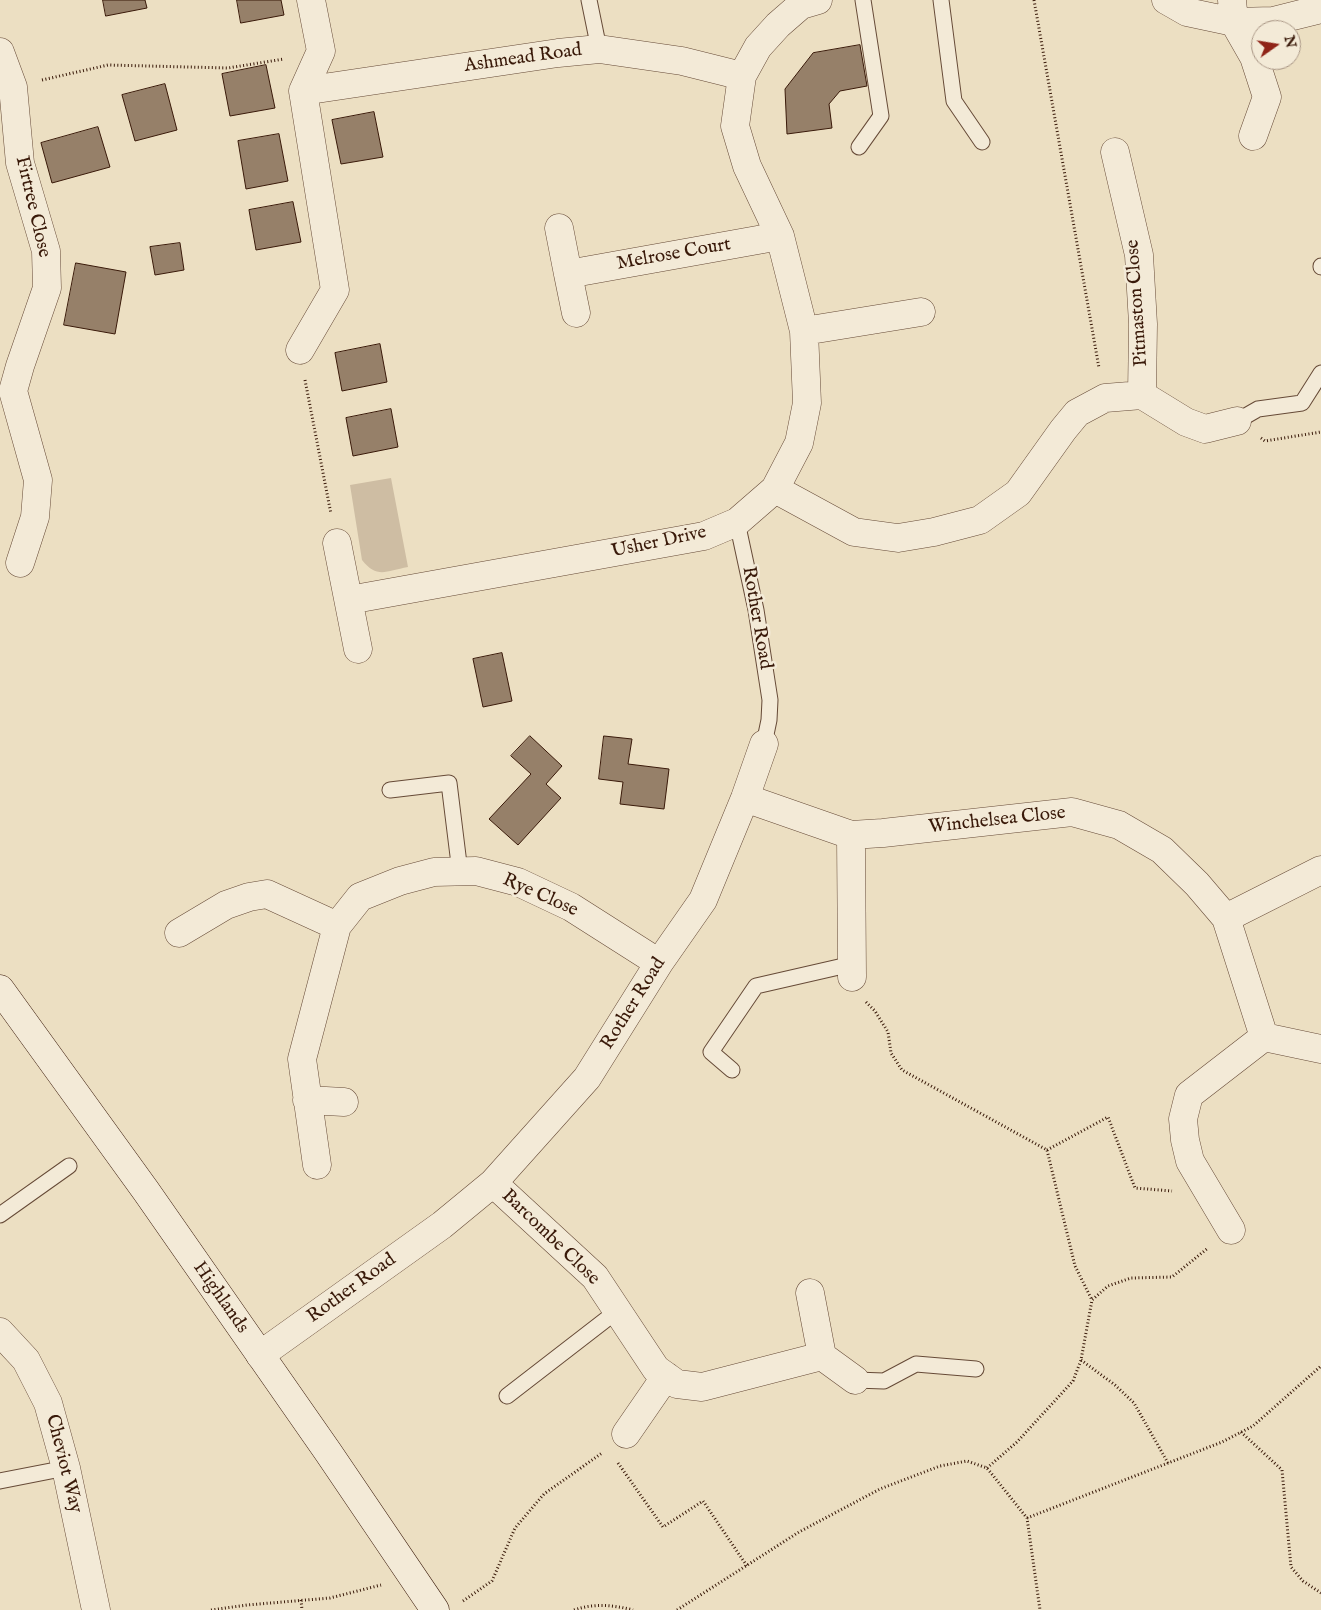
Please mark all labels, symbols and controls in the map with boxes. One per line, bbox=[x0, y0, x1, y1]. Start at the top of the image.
north arrow bbox=[1251, 20, 1301, 70]
text: N bbox=[1280, 34, 1300, 50]
street label: Ashmead Road bbox=[463, 39, 583, 79]
street label: Firtree Close bbox=[9, 154, 55, 260]
street label: Melrose Court bbox=[615, 234, 733, 276]
street label: Pitmaston Close bbox=[1122, 239, 1154, 367]
street label: Usher Drive bbox=[609, 522, 709, 564]
street label: Rother Road bbox=[736, 565, 776, 671]
street label: Winchelsea Close bbox=[927, 802, 1067, 840]
street label: Rye Close bbox=[499, 869, 581, 923]
street label: Rother Road bbox=[597, 954, 671, 1054]
street label: Barcombe Close bbox=[496, 1185, 604, 1291]
street label: Rother Road bbox=[303, 1249, 401, 1329]
street label: Highlands bbox=[187, 1258, 253, 1338]
street label: Cheviot Way bbox=[40, 1412, 86, 1516]

